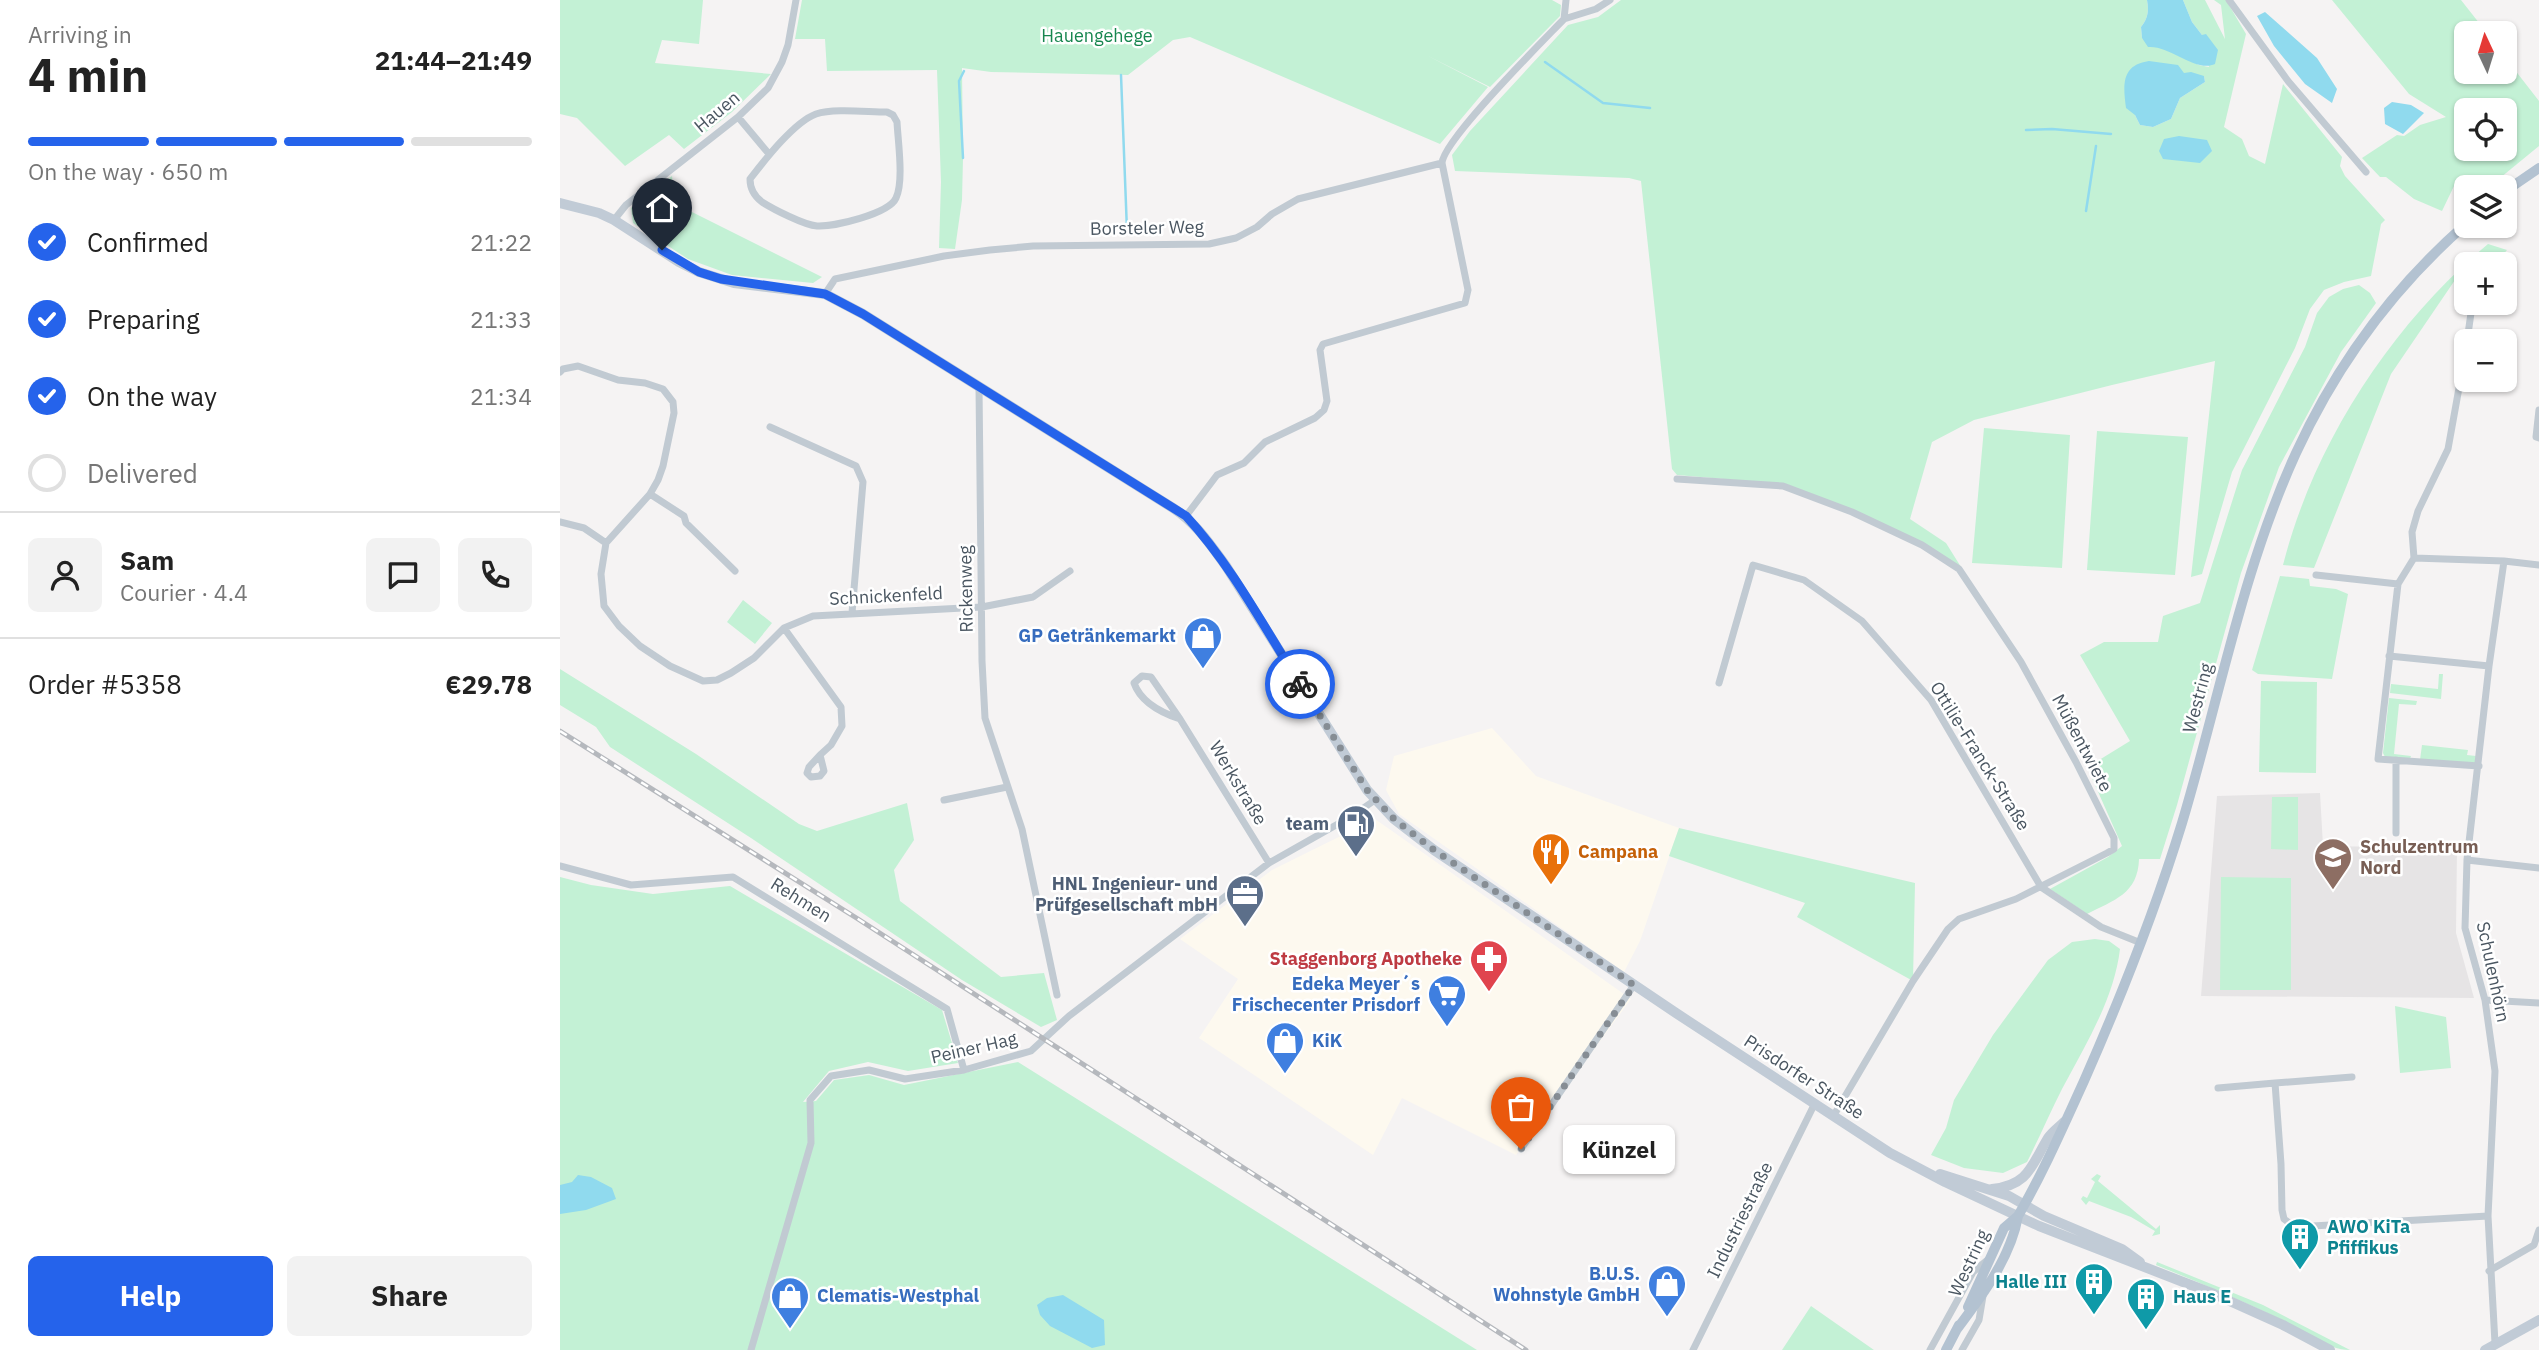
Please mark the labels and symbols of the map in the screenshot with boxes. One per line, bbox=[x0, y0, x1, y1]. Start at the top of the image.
north arrow bbox=[2454, 21, 2516, 84]
park label: Hauengehege bbox=[1041, 24, 1153, 47]
street label: Hauen bbox=[689, 86, 744, 137]
pin bbox=[632, 178, 692, 250]
street label: Borsteler Weg bbox=[1090, 215, 1205, 240]
street label: Rickenweg bbox=[953, 545, 978, 633]
street label: Schnickenfeld bbox=[829, 581, 943, 610]
shop icon: GP Getränkemarkt bbox=[1182, 615, 1224, 670]
place label: GP Getränkemarkt bbox=[1018, 624, 1176, 647]
courier bbox=[1265, 649, 1335, 719]
street label: Westring bbox=[2177, 660, 2218, 735]
street label: Ottilie-Franck-Straße bbox=[1925, 677, 2036, 835]
street label: Müßentwiete bbox=[2047, 690, 2118, 796]
street label: Werkstraße bbox=[1204, 736, 1273, 829]
fuel station icon: team bbox=[1335, 803, 1377, 858]
place label: team bbox=[1286, 812, 1329, 835]
restaurant icon: Campana bbox=[1530, 831, 1572, 886]
place label: Schulzentrum Nord bbox=[2360, 835, 2479, 879]
school or university icon: Schulzentrum Nord bbox=[2312, 836, 2354, 891]
place label: Campana bbox=[1578, 840, 1658, 863]
street label: Rehmen bbox=[767, 872, 836, 927]
place label: HNL Ingenieur- und Prüfgesellschaft mbH bbox=[1035, 872, 1218, 916]
office icon: HNL Ingenieur- und Prüfgesellschaft mbH bbox=[1224, 873, 1266, 928]
street label: Schulenhörn bbox=[2472, 920, 2515, 1024]
pharmacy icon: Staggenborg Apotheke bbox=[1468, 938, 1510, 993]
place label: Staggenborg Apotheke bbox=[1270, 947, 1462, 970]
place label: Edeka Meyer´s Frischecenter Prisdorf bbox=[1232, 972, 1421, 1016]
supermarket icon: Edeka Meyer´s Frischecenter Prisdorf bbox=[1426, 973, 1468, 1028]
shop icon: KiK bbox=[1264, 1020, 1306, 1075]
street label: Peiner Hag bbox=[929, 1026, 1020, 1069]
place label: KiK bbox=[1312, 1029, 1343, 1052]
street label: Prisdorfer Straße bbox=[1740, 1029, 1869, 1124]
pin bbox=[1491, 1077, 1551, 1149]
callout: Künzel bbox=[1563, 1124, 1675, 1174]
street label: Industriestraße bbox=[1701, 1158, 1778, 1282]
place label: AWO KiTa Pfiffikus bbox=[2327, 1215, 2410, 1259]
building icon: AWO KiTa Pfiffikus bbox=[2279, 1216, 2321, 1271]
street label: Westring bbox=[1943, 1225, 1994, 1300]
building icon: Halle III bbox=[2073, 1261, 2115, 1316]
place label: B.U.S. Wohnstyle GmbH bbox=[1493, 1262, 1640, 1306]
shop icon: B.U.S. Wohnstyle GmbH bbox=[1646, 1263, 1688, 1318]
place label: Halle III bbox=[1995, 1270, 2067, 1293]
shop icon: Clematis-Westphal bbox=[769, 1275, 811, 1330]
building icon: Haus E bbox=[2125, 1276, 2167, 1331]
place label: Clematis-Westphal bbox=[817, 1284, 980, 1307]
place label: Haus E bbox=[2173, 1285, 2231, 1308]

